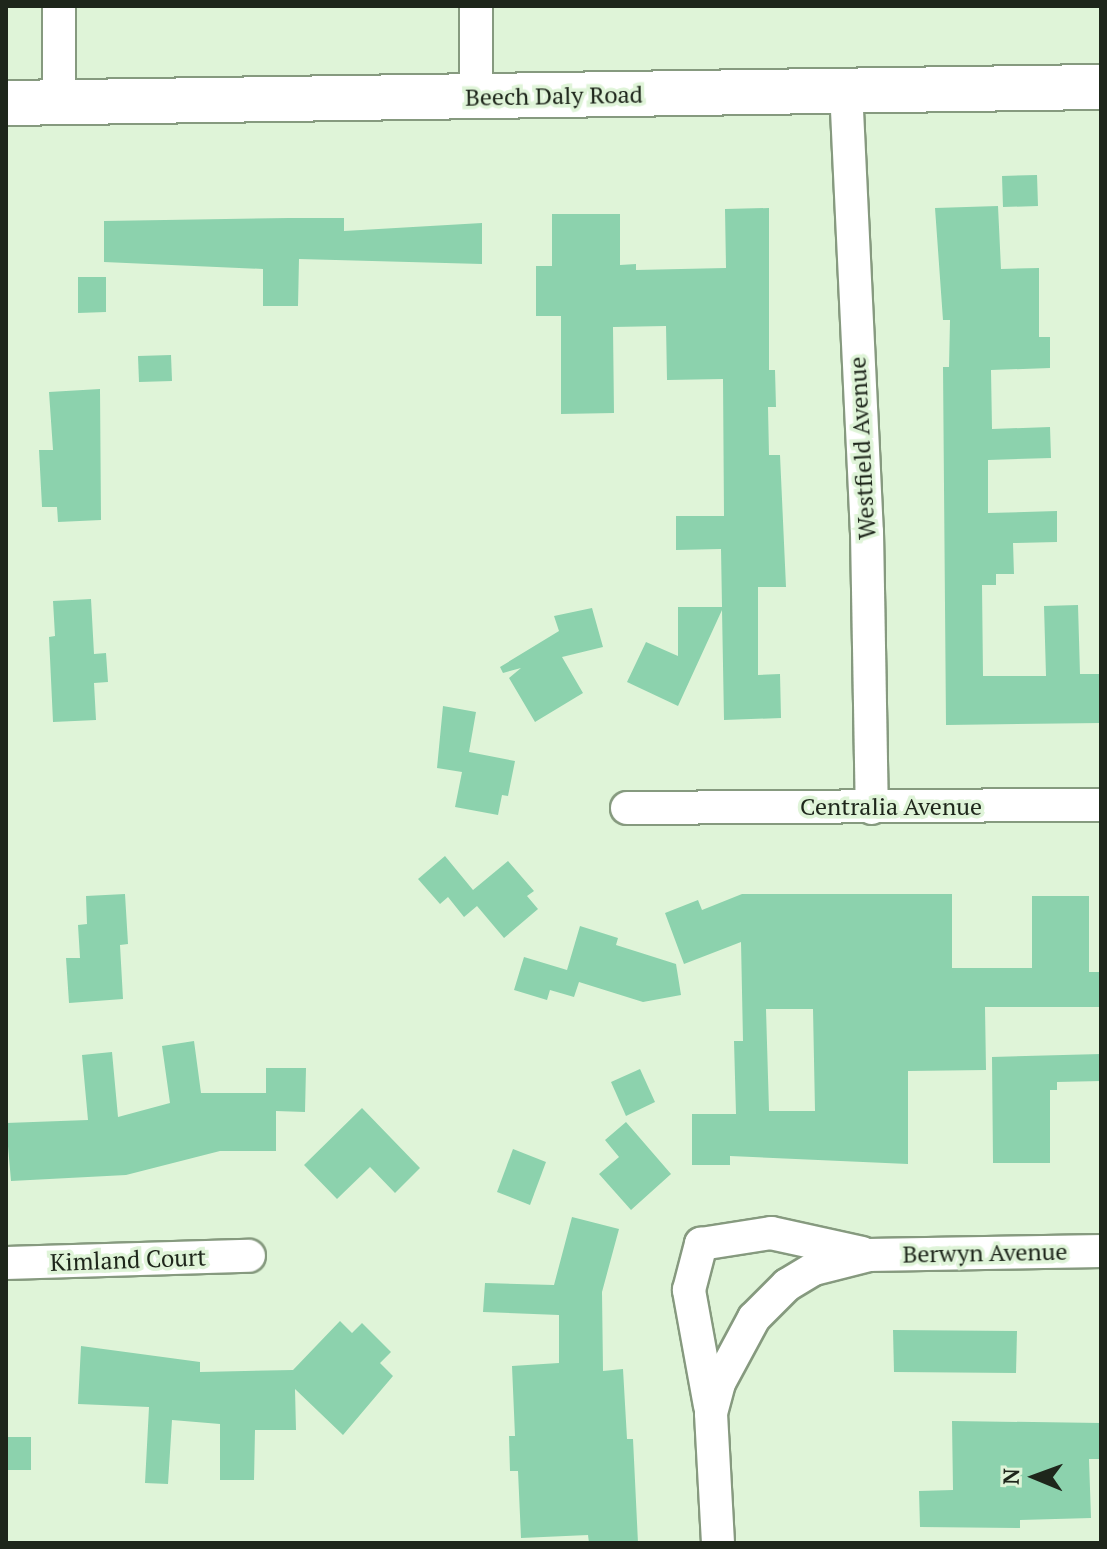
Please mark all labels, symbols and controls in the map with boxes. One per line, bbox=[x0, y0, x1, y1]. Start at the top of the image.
street label: Beech Daly Road bbox=[465, 80, 643, 112]
street label: Westfield Avenue bbox=[843, 356, 881, 540]
street label: Centralia Avenue bbox=[800, 793, 982, 821]
street label: Berwyn Avenue bbox=[902, 1237, 1068, 1269]
street label: Kimland Court bbox=[49, 1243, 207, 1277]
north arrow bbox=[995, 1437, 1075, 1517]
text: N bbox=[996, 1468, 1025, 1485]

